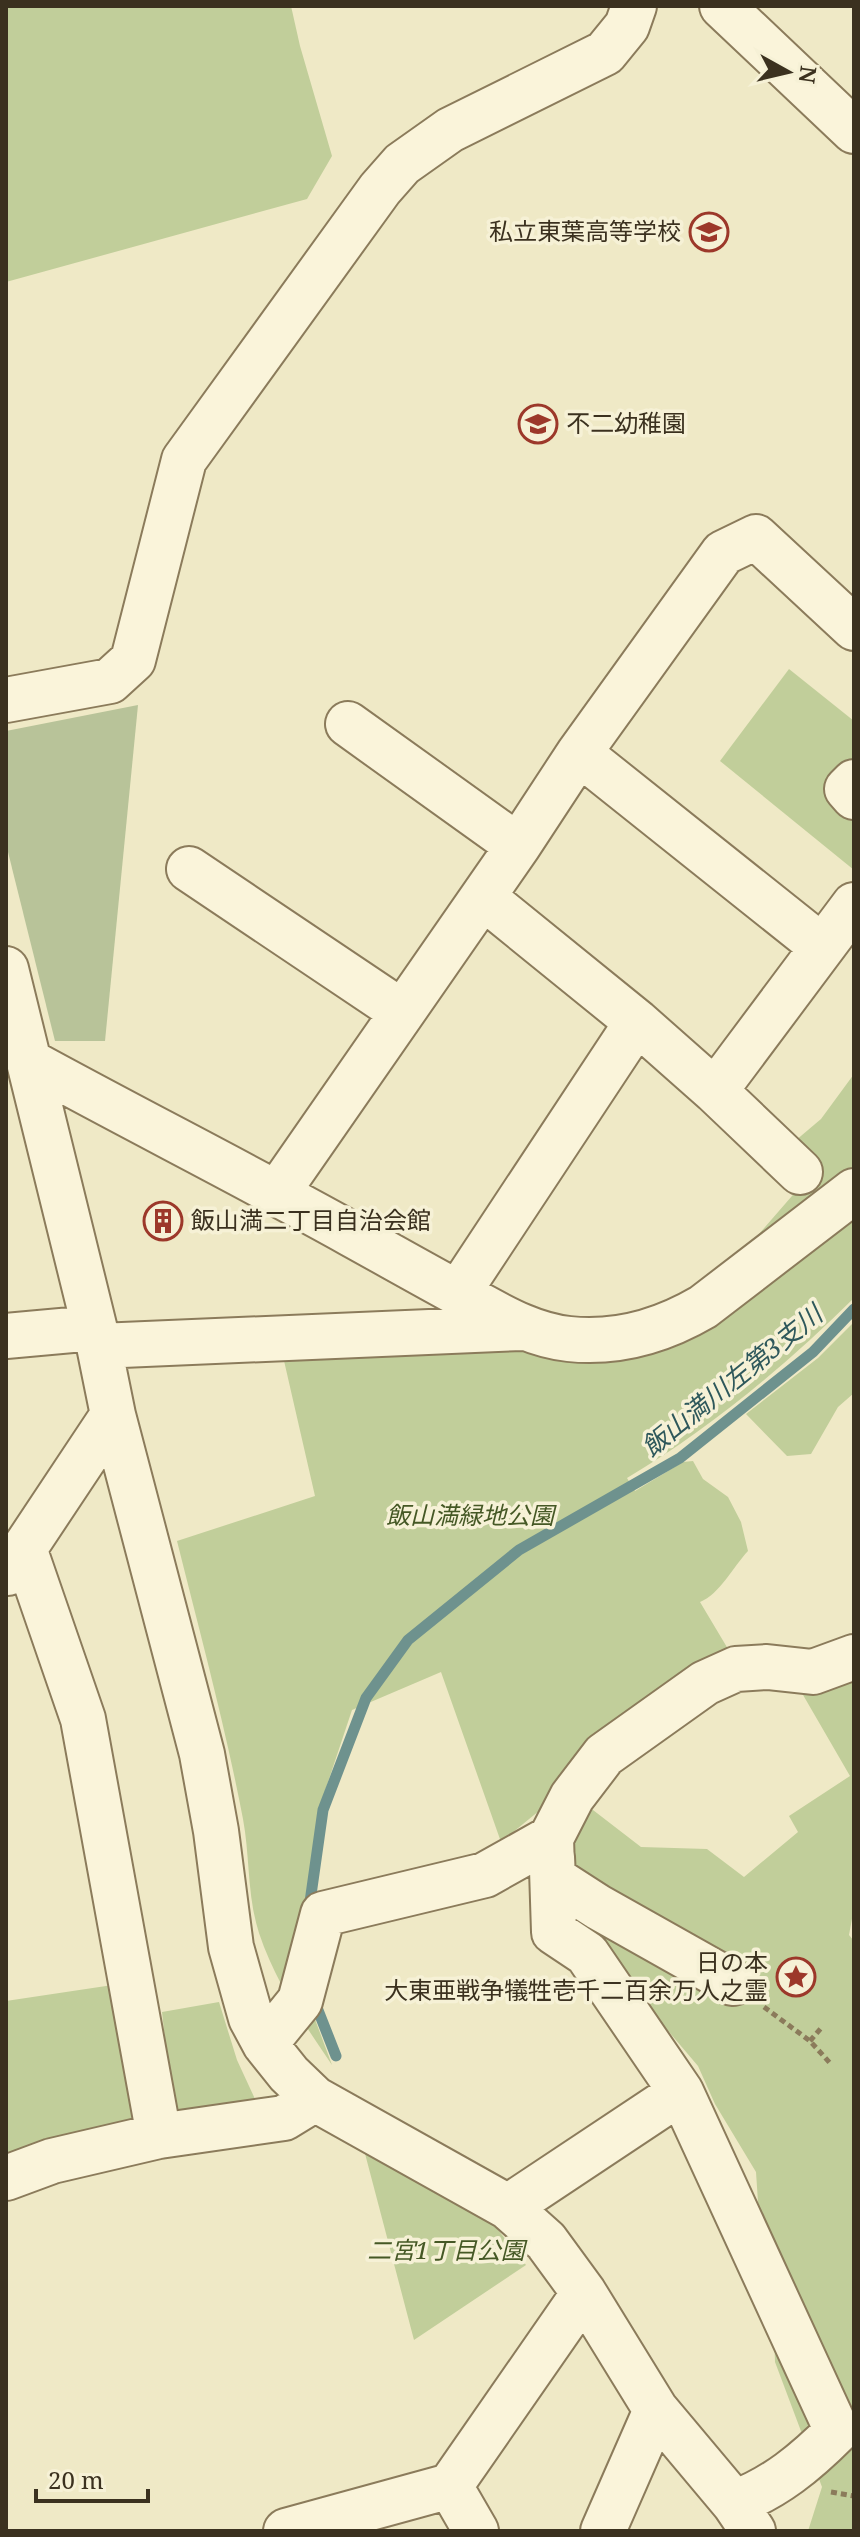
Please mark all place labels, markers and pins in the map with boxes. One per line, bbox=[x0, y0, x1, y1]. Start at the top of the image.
school or university icon: 私立東葉高等学校 bbox=[688, 211, 730, 253]
place label: 私立東葉高等学校 bbox=[489, 214, 681, 247]
school or university icon: 不二幼稚園 bbox=[517, 403, 559, 445]
place label: 不二幼稚園 bbox=[566, 406, 686, 439]
building icon: 飯山満二丁目自治会館 bbox=[142, 1200, 184, 1242]
place label: 飯山満二丁目自治会館 bbox=[191, 1203, 431, 1236]
place label: 日の本 大東亜戦争犠牲壱千二百余万人之霊 bbox=[384, 1945, 768, 2006]
place icon: 日の本 大東亜戦争犠牲壱千二百余万人之霊 bbox=[775, 1956, 817, 1998]

